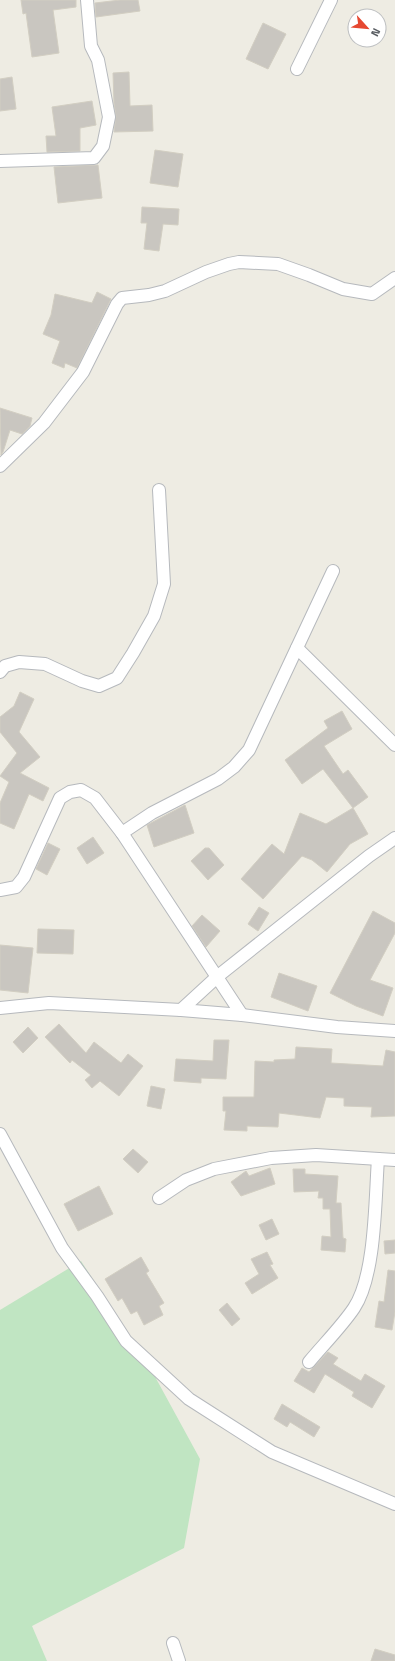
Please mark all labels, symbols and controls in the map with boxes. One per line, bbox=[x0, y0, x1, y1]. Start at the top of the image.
north arrow bbox=[347, 8, 387, 48]
text: N bbox=[367, 26, 385, 40]

